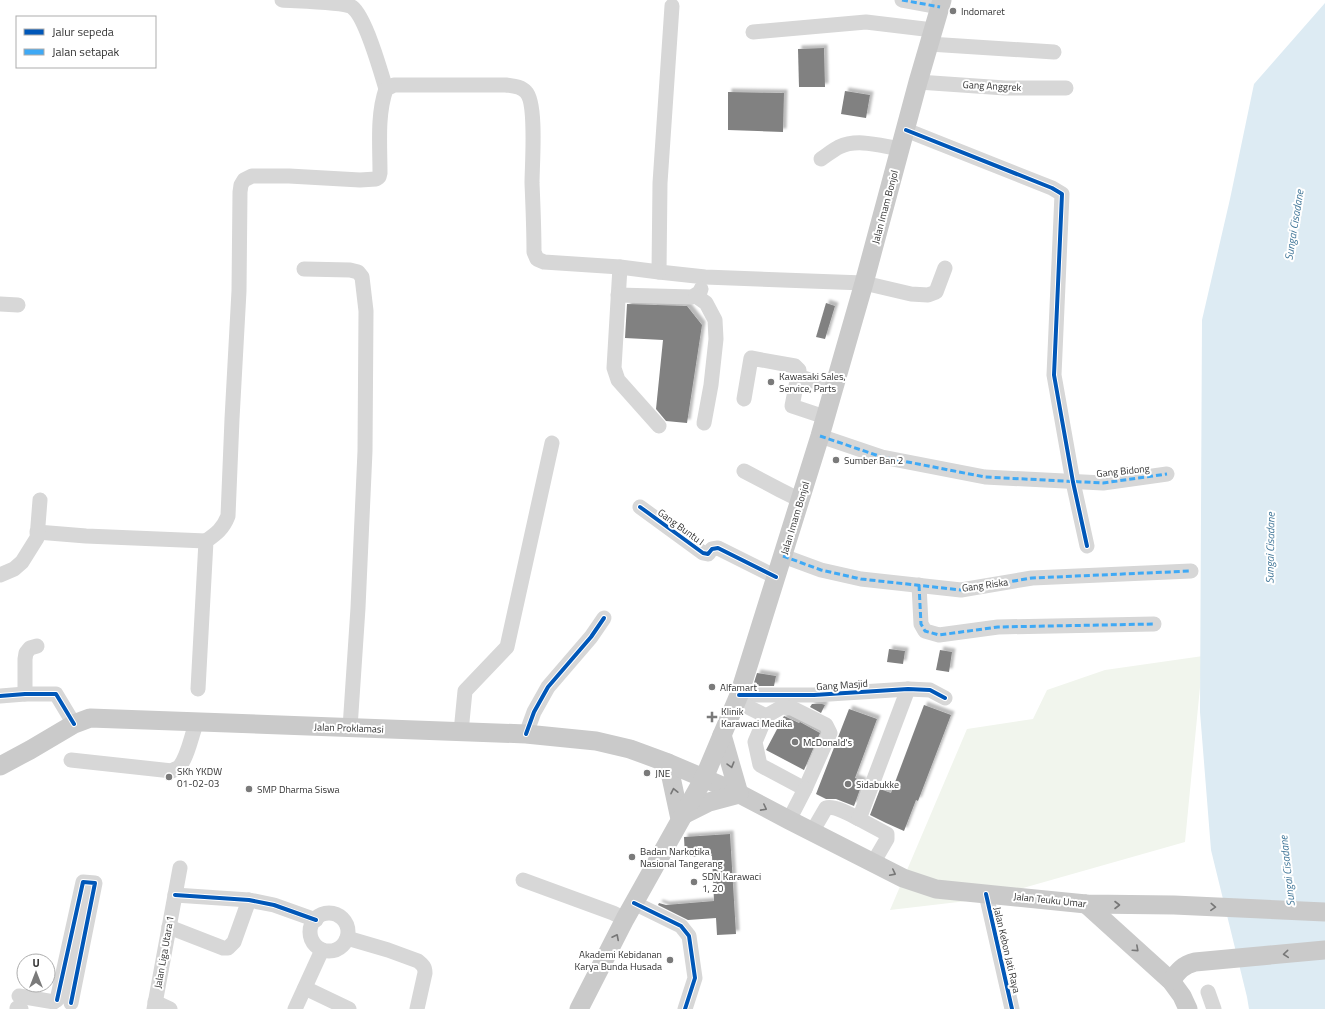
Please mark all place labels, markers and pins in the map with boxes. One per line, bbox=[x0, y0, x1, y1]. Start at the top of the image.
place label: Indomaret bbox=[961, 4, 1005, 19]
marker: Indomaret bbox=[948, 6, 958, 16]
place label: Kawasaki Sales, Service, Parts bbox=[779, 369, 846, 396]
marker: Kawasaki Sales, Service, Parts bbox=[766, 377, 776, 387]
place label: Sumber Ban 2 bbox=[844, 453, 903, 468]
marker: Sumber Ban 2 bbox=[831, 455, 841, 465]
place label: Alfamart bbox=[720, 680, 757, 695]
marker: Alfamart bbox=[707, 682, 717, 692]
place label: Klinik Karawaci Medika bbox=[721, 704, 792, 731]
marker: Klinik Karawaci Medika bbox=[706, 711, 718, 723]
place label: McDonald's bbox=[803, 735, 852, 750]
marker: McDonald's bbox=[790, 737, 800, 747]
place label: SKh YKDW 01-02-03 bbox=[177, 764, 222, 791]
place label: JNE bbox=[655, 766, 671, 781]
marker: JNE bbox=[642, 768, 652, 778]
marker: SKh YKDW 01-02-03 bbox=[164, 772, 174, 782]
place label: Sidabukke bbox=[856, 777, 899, 792]
marker: Sidabukke bbox=[843, 779, 853, 789]
place label: SMP Dharma Siswa bbox=[257, 782, 340, 797]
marker: SMP Dharma Siswa bbox=[244, 784, 254, 794]
place label: Badan Narkotika Nasional Tangerang bbox=[640, 844, 723, 871]
marker: Badan Narkotika Nasional Tangerang bbox=[627, 852, 637, 862]
place label: SDN Karawaci 1, 20 bbox=[702, 869, 761, 896]
marker: SDN Karawaci 1, 20 bbox=[689, 877, 699, 887]
place label: Akademi Kebidanan Karya Bunda Husada bbox=[575, 947, 662, 974]
marker: Akademi Kebidanan Karya Bunda Husada bbox=[665, 955, 675, 965]

